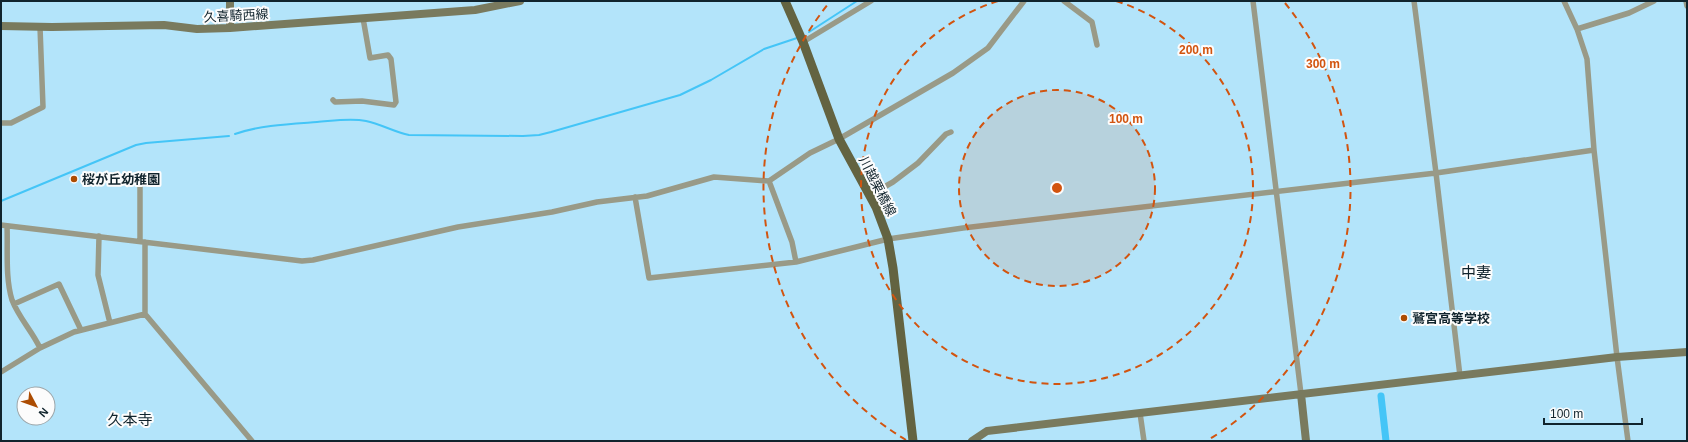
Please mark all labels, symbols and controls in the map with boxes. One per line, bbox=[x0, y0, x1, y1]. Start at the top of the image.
street label: 久喜騎西線 bbox=[203, 6, 269, 25]
text: 200 m bbox=[1179, 43, 1213, 57]
text: 300 m bbox=[1306, 57, 1340, 71]
text: 100 m bbox=[1109, 112, 1143, 126]
street label: 川越栗橋線 bbox=[856, 154, 899, 219]
place label: 桜が丘幼稚園 bbox=[82, 172, 160, 187]
marker: 桜が丘幼稚園 bbox=[69, 174, 79, 184]
centre of rings bbox=[1050, 181, 1064, 195]
district label: 中妻 bbox=[1461, 264, 1491, 281]
place label: 鷲宮高等学校 bbox=[1412, 311, 1490, 326]
marker: 鷲宮高等学校 bbox=[1399, 313, 1409, 323]
north arrow bbox=[16, 386, 56, 426]
scale bar bbox=[1544, 400, 1642, 426]
text: N bbox=[36, 406, 51, 420]
text: 100 m bbox=[1550, 407, 1583, 421]
district label: 久本寺 bbox=[107, 411, 153, 428]

